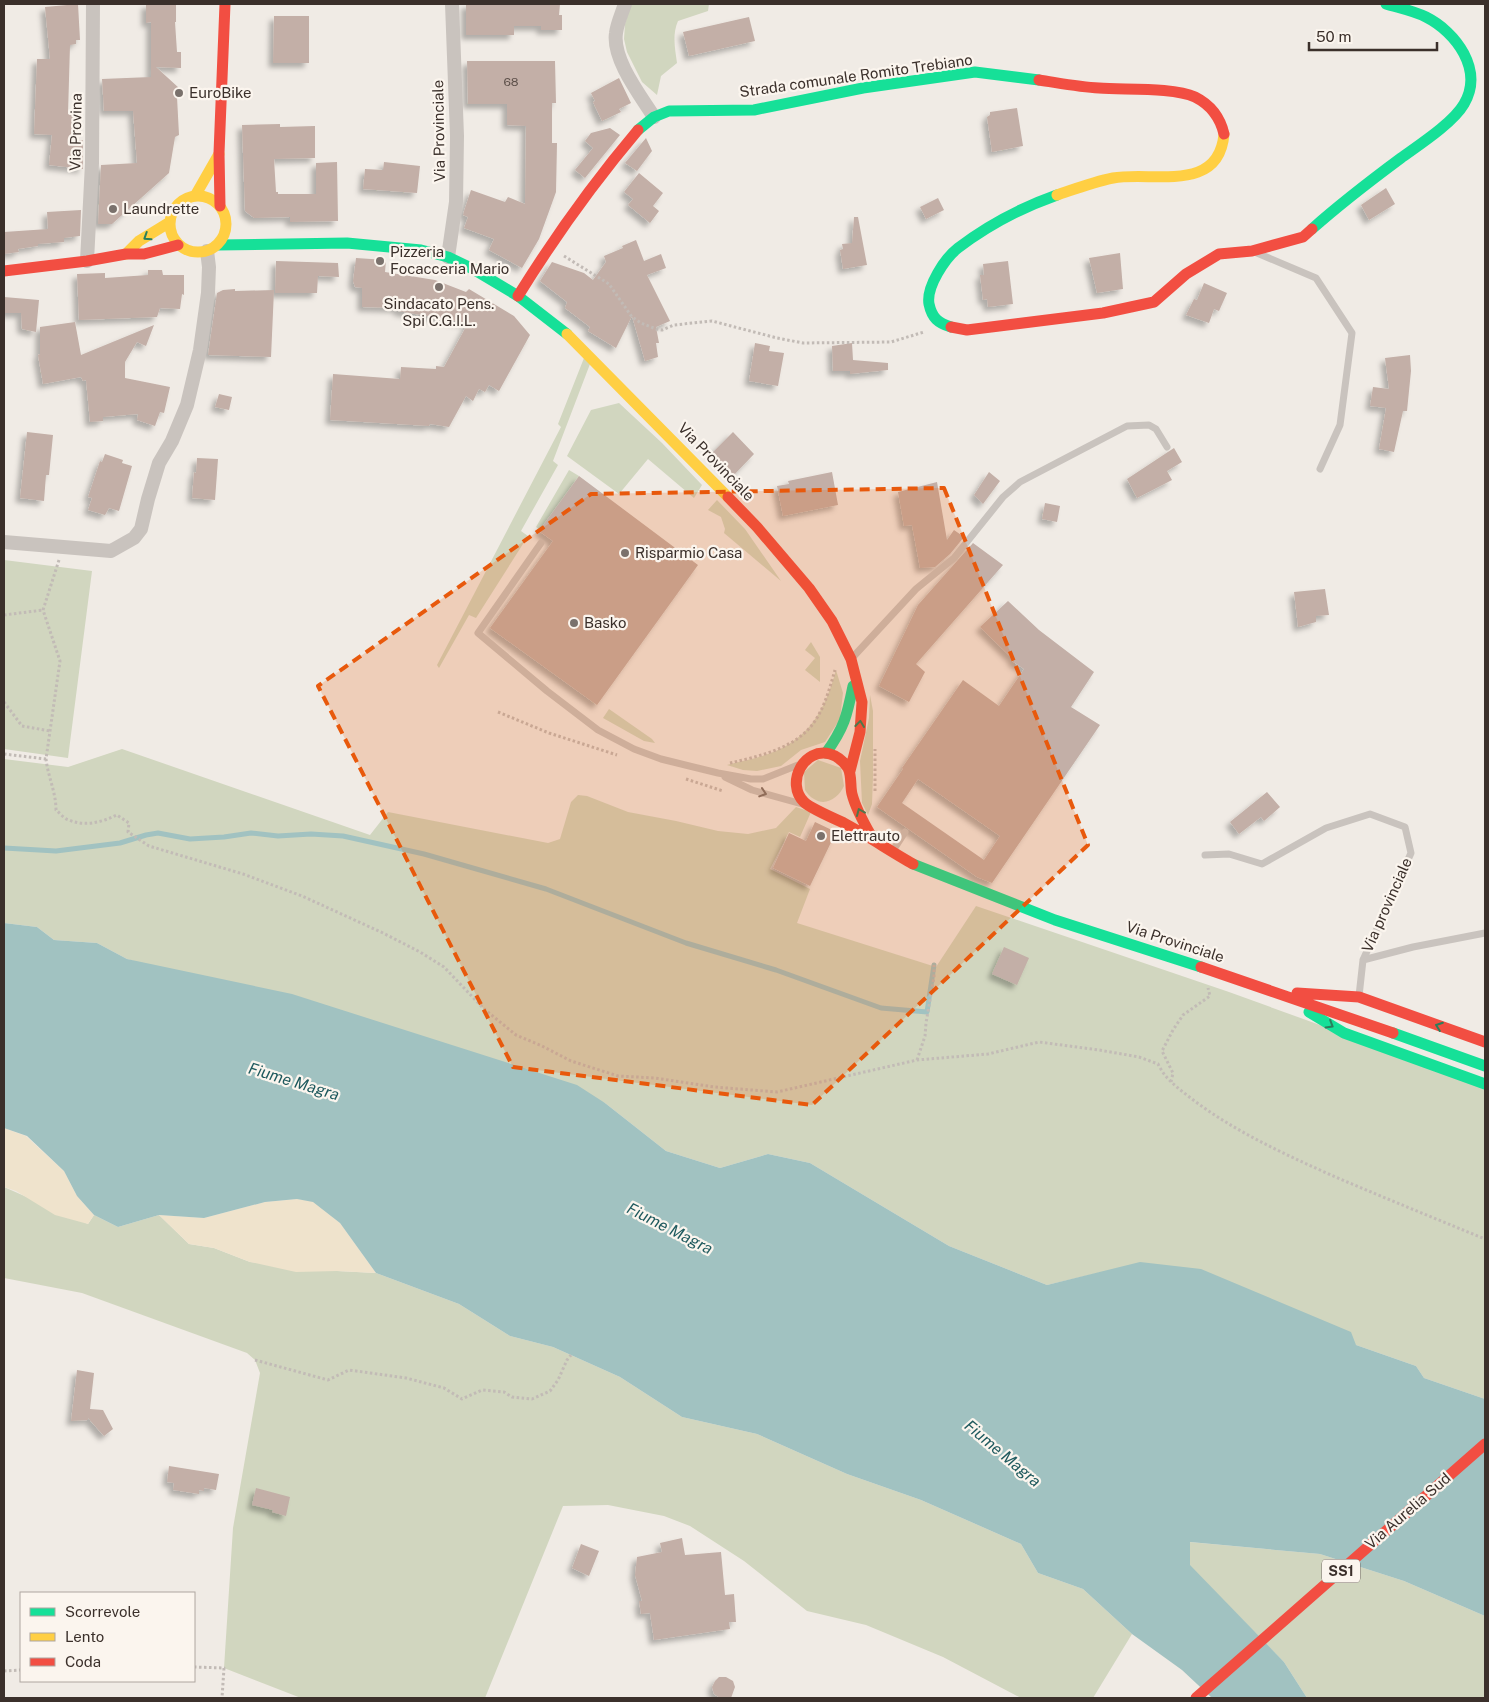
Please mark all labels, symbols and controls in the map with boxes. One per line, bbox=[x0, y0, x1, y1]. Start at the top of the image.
scale bar bbox=[1309, 20, 1436, 52]
text: 50 m bbox=[1316, 28, 1351, 45]
street label: Strada comunale Romito Trebiano bbox=[738, 51, 974, 100]
house number: 68 bbox=[503, 75, 519, 89]
street label: Via Provinciale bbox=[429, 80, 448, 182]
place label: EuroBike bbox=[189, 84, 252, 101]
marker: EuroBike bbox=[173, 87, 185, 99]
street label: Via Provina bbox=[66, 93, 85, 171]
place label: Laundrette bbox=[123, 200, 199, 217]
marker: Laundrette bbox=[107, 203, 119, 215]
one-way arrow bbox=[143, 230, 152, 240]
place label: Pizzeria Focacceria Mario bbox=[390, 243, 509, 277]
marker: Pizzeria Focacceria Mario bbox=[374, 255, 386, 267]
marker: Sindacato Pens. Spi C.G.I.L. bbox=[433, 281, 445, 293]
place label: Sindacato Pens. Spi C.G.I.L. bbox=[384, 295, 494, 329]
street label: Via Provinciale bbox=[675, 419, 758, 504]
place label: Risparmio Casa bbox=[635, 544, 742, 561]
marker: Risparmio Casa bbox=[619, 547, 631, 559]
place label: Basko bbox=[584, 614, 626, 631]
marker: Basko bbox=[568, 617, 580, 629]
one-way arrow bbox=[855, 720, 865, 729]
one-way arrow bbox=[758, 787, 766, 797]
one-way arrow bbox=[855, 809, 865, 817]
place label: Elettrauto bbox=[831, 827, 900, 844]
marker: Elettrauto bbox=[815, 830, 827, 842]
street label: Via provinciale bbox=[1358, 855, 1415, 955]
street label: Via Provinciale bbox=[1124, 918, 1226, 965]
one-way arrow bbox=[1324, 1019, 1333, 1029]
one-way arrow bbox=[1436, 1022, 1444, 1032]
water label: Fiume Magra bbox=[246, 1059, 342, 1104]
water label: Fiume Magra bbox=[624, 1199, 716, 1258]
water label: Fiume Magra bbox=[961, 1416, 1045, 1491]
street label: Via Aurelia Sud bbox=[1362, 1469, 1454, 1552]
road number: SS1 bbox=[1322, 1560, 1360, 1582]
legend bbox=[20, 1592, 195, 1682]
text: Scorrevole bbox=[65, 1603, 140, 1620]
text: Lento bbox=[65, 1628, 104, 1645]
text: Coda bbox=[65, 1653, 101, 1670]

